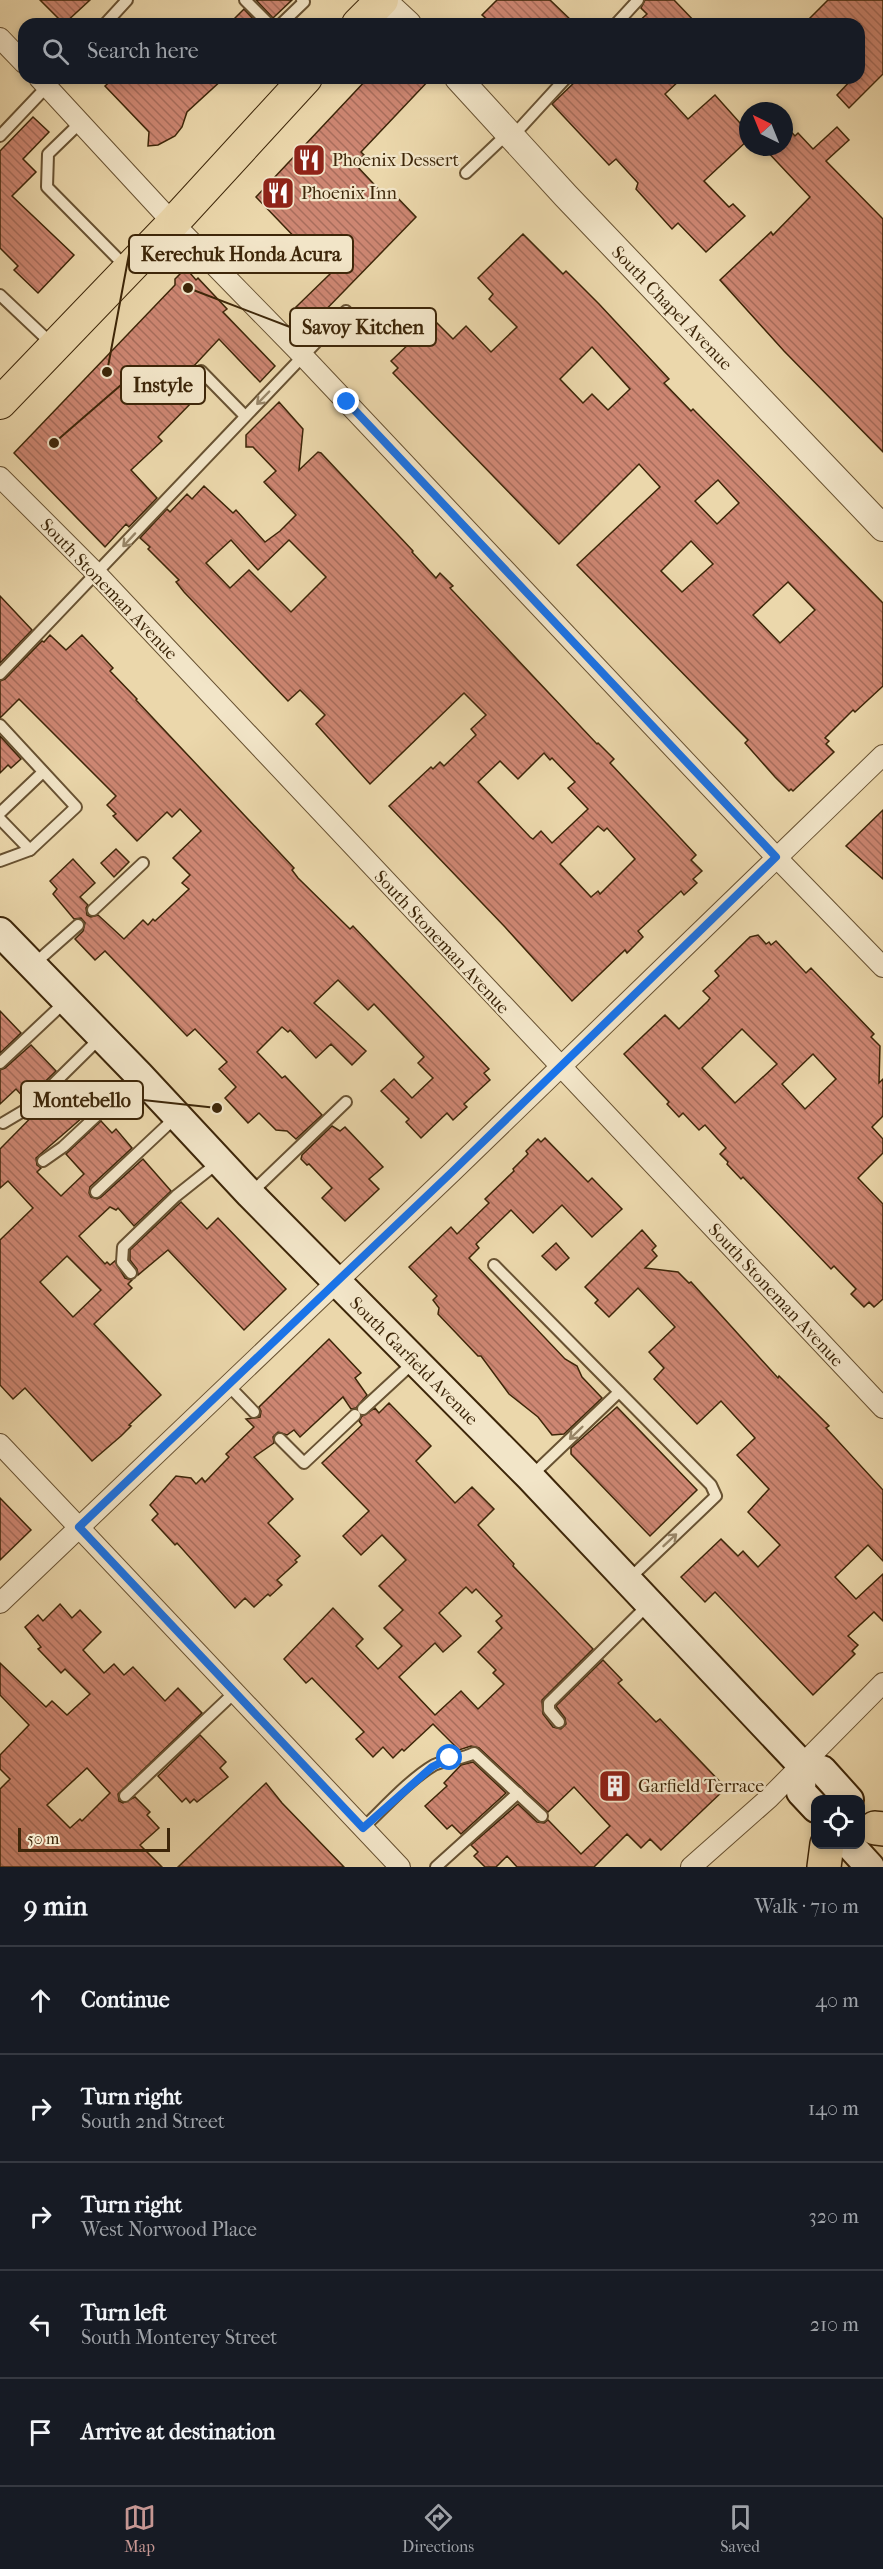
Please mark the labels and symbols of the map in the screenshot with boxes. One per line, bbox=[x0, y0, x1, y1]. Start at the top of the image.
north arrow bbox=[739, 102, 793, 156]
restaurant icon: Phoenix Dessert bbox=[291, 142, 327, 178]
place label: Phoenix Dessert bbox=[332, 150, 460, 171]
restaurant icon: Phoenix Inn bbox=[260, 175, 296, 211]
place label: Phoenix Inn bbox=[301, 183, 397, 204]
callout: Kerechuk Honda Acura bbox=[129, 235, 353, 273]
street label: South Chapel Avenue bbox=[607, 242, 737, 375]
text: Kerechuk Honda Acura bbox=[141, 243, 342, 266]
callout: Savoy Kitchen bbox=[290, 308, 436, 346]
text: Savoy Kitchen bbox=[302, 316, 424, 339]
callout: Instyle bbox=[121, 366, 205, 404]
text: Instyle bbox=[133, 374, 193, 397]
route end bbox=[333, 388, 359, 414]
one-way arrow bbox=[256, 390, 270, 405]
street label: South Stoneman Avenue bbox=[36, 514, 182, 664]
one-way arrow bbox=[122, 532, 136, 547]
street label: South Stoneman Avenue bbox=[370, 866, 514, 1018]
callout: Montebello bbox=[21, 1081, 143, 1119]
text: Montebello bbox=[32, 1089, 131, 1112]
street label: South Stoneman Avenue bbox=[704, 1219, 848, 1371]
street label: South Garfield Avenue bbox=[345, 1293, 482, 1430]
one-way arrow bbox=[569, 1425, 584, 1440]
one-way arrow bbox=[662, 1533, 677, 1547]
route start bbox=[436, 1744, 462, 1770]
building icon: Garfield Terrace bbox=[597, 1768, 633, 1804]
place label: Garfield Terrace bbox=[638, 1776, 764, 1797]
scale bar bbox=[18, 1825, 170, 1852]

